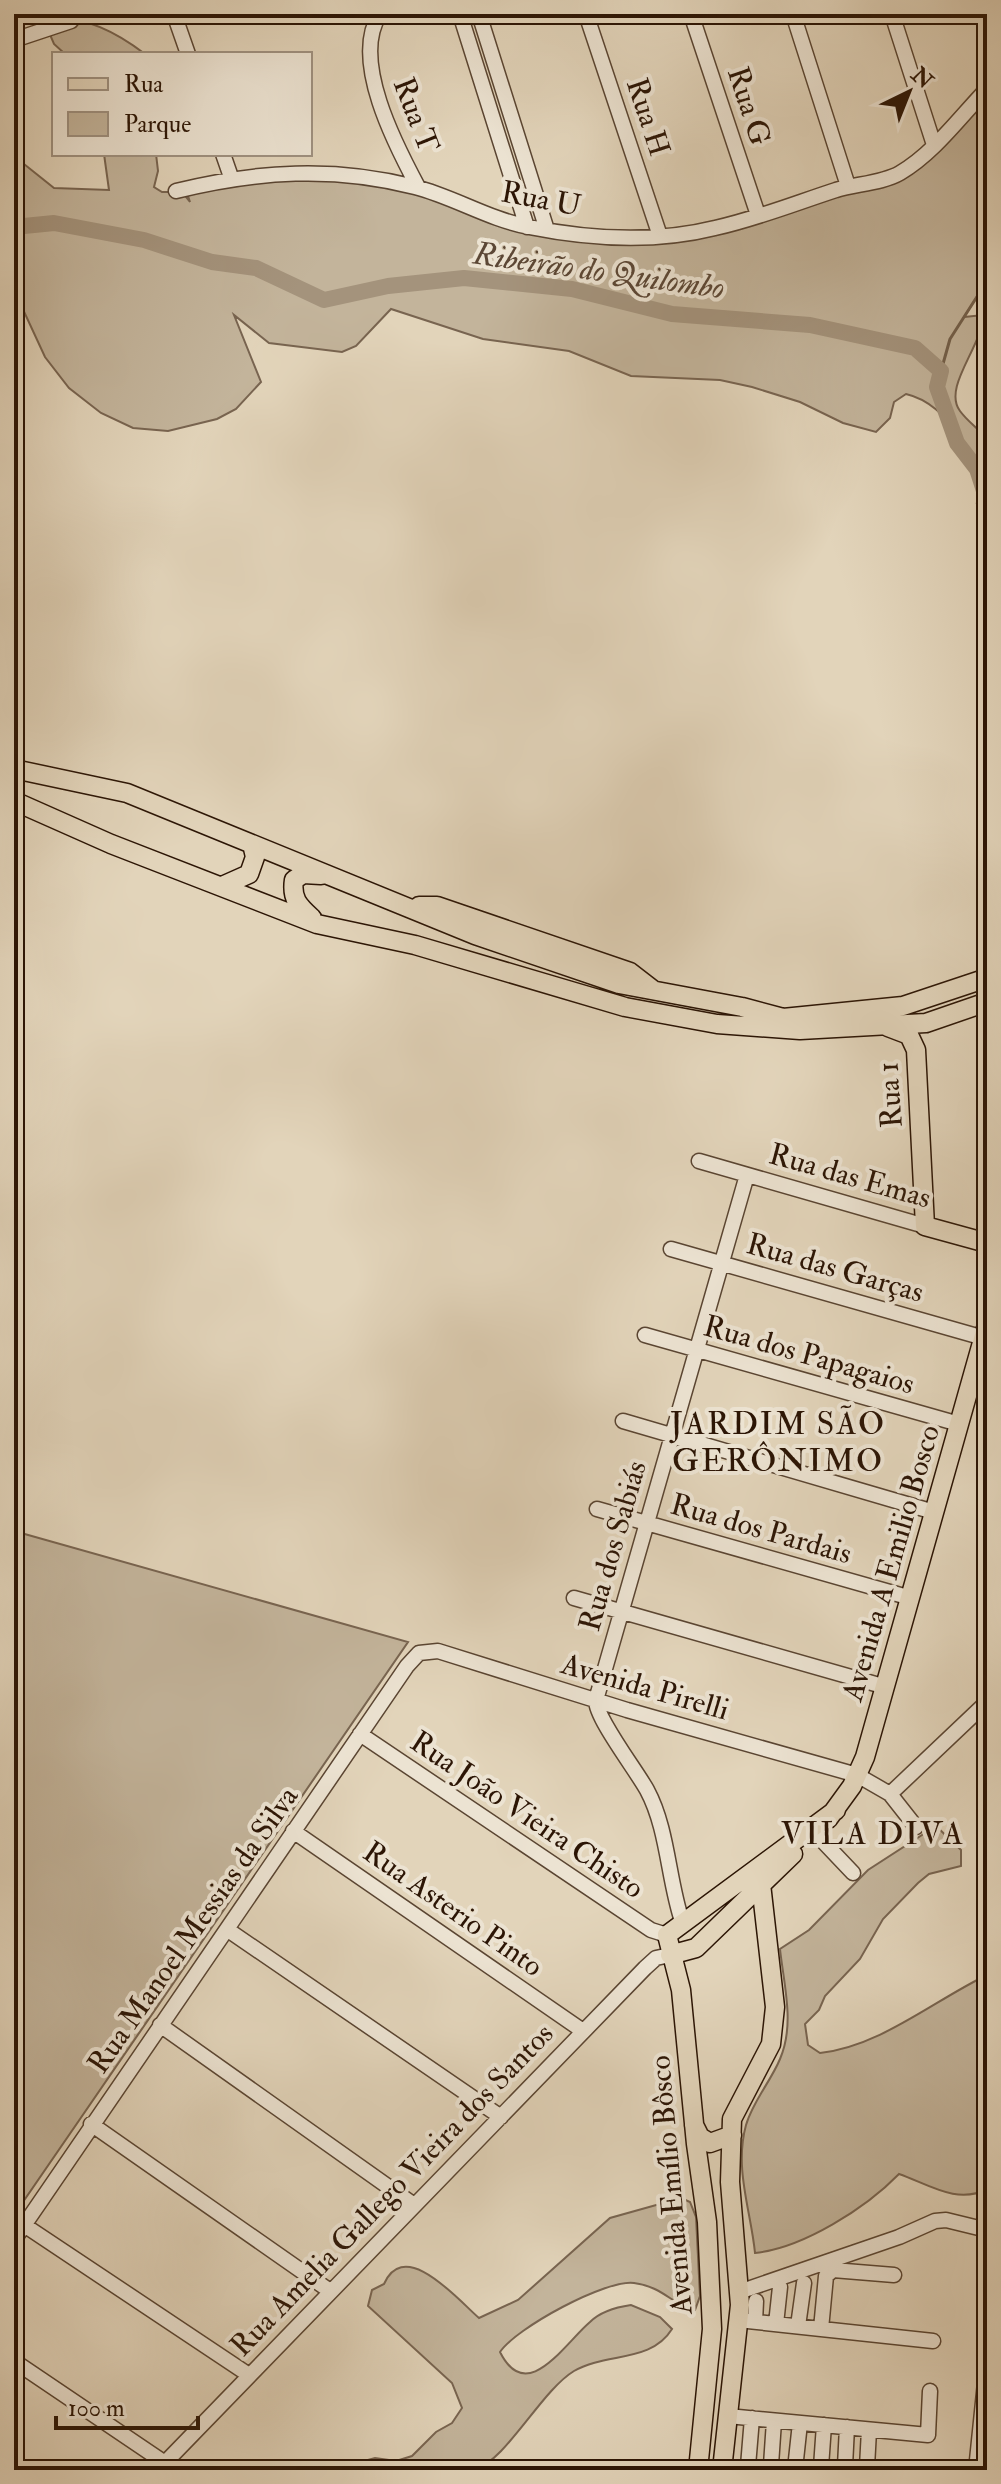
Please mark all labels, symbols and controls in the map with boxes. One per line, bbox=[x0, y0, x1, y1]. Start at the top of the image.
legend bbox=[52, 52, 312, 156]
north arrow bbox=[869, 52, 949, 132]
text: N bbox=[904, 60, 939, 95]
street label: Rua G bbox=[719, 62, 779, 150]
text: Rua bbox=[124, 69, 164, 100]
street label: Rua T bbox=[385, 72, 447, 158]
street label: Rua H bbox=[618, 73, 678, 161]
text: Parque bbox=[124, 109, 191, 140]
street label: Rua U bbox=[498, 173, 584, 225]
water label: Ribeirão do Quilombo bbox=[470, 233, 727, 309]
street label: Rua 1 bbox=[869, 1061, 911, 1129]
street label: Rua das Emas bbox=[765, 1135, 935, 1217]
street label: Rua das Garças bbox=[742, 1225, 928, 1311]
street label: Rua dos Papagaios bbox=[699, 1307, 919, 1403]
district label: JARDIM SÃO GERÔNIMO bbox=[669, 1404, 886, 1481]
street label: Avenida A Emilio Bosco bbox=[834, 1421, 948, 1706]
street label: Rua dos Sabiás bbox=[571, 1457, 655, 1635]
street label: Rua dos Pardais bbox=[666, 1485, 856, 1573]
street label: Avenida Pirelli bbox=[556, 1645, 733, 1729]
street label: Rua João Vieira Chisto bbox=[403, 1723, 651, 1907]
street label: Rua Manoel Messias da Silva bbox=[80, 1779, 307, 2081]
district label: VILA DIVA bbox=[781, 1814, 965, 1854]
street label: Rua Asterio Pinto bbox=[356, 1833, 550, 1985]
street label: Rua Amelia Gallego Vieira dos Santos bbox=[223, 2016, 561, 2364]
street label: Avenida Emílio Bôsco bbox=[641, 2054, 701, 2317]
scale bar bbox=[56, 2380, 198, 2430]
text: 100 m bbox=[68, 2393, 125, 2424]

